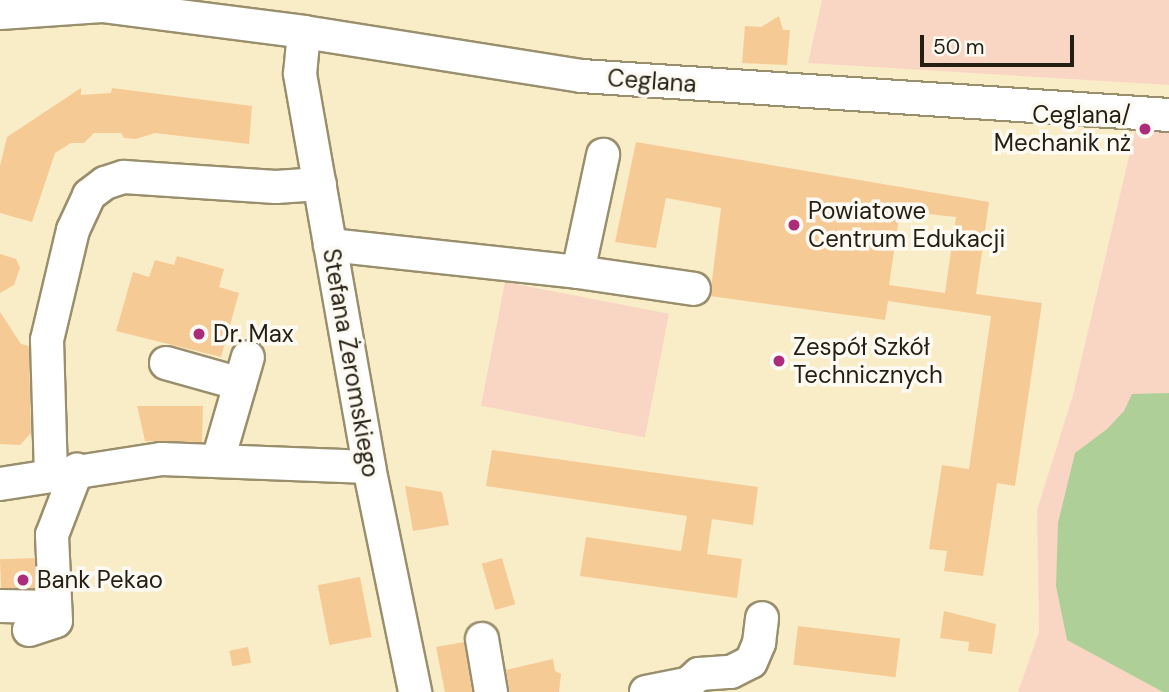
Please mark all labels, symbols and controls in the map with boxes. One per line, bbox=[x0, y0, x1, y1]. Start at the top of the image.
scale bar bbox=[924, 21, 1078, 65]
text: 50 m bbox=[933, 33, 984, 61]
street label: Ceglana bbox=[606, 64, 698, 98]
place label: Ceglana/ Mechanik nż bbox=[994, 101, 1131, 157]
marker: Ceglana/ Mechanik nż bbox=[1137, 121, 1153, 137]
place label: Powiatowe Centrum Edukacji bbox=[808, 197, 1005, 253]
marker: Powiatowe Centrum Edukacji bbox=[786, 217, 802, 233]
street label: Stefana Żeromskiego bbox=[317, 246, 385, 480]
place label: Dr. Max bbox=[213, 320, 294, 348]
marker: Dr. Max bbox=[191, 326, 207, 342]
place label: Zespół Szkół Technicznych bbox=[793, 333, 943, 389]
marker: Zespół Szkół Technicznych bbox=[771, 353, 787, 369]
place label: Bank Pekao bbox=[37, 566, 163, 594]
marker: Bank Pekao bbox=[15, 572, 31, 588]

